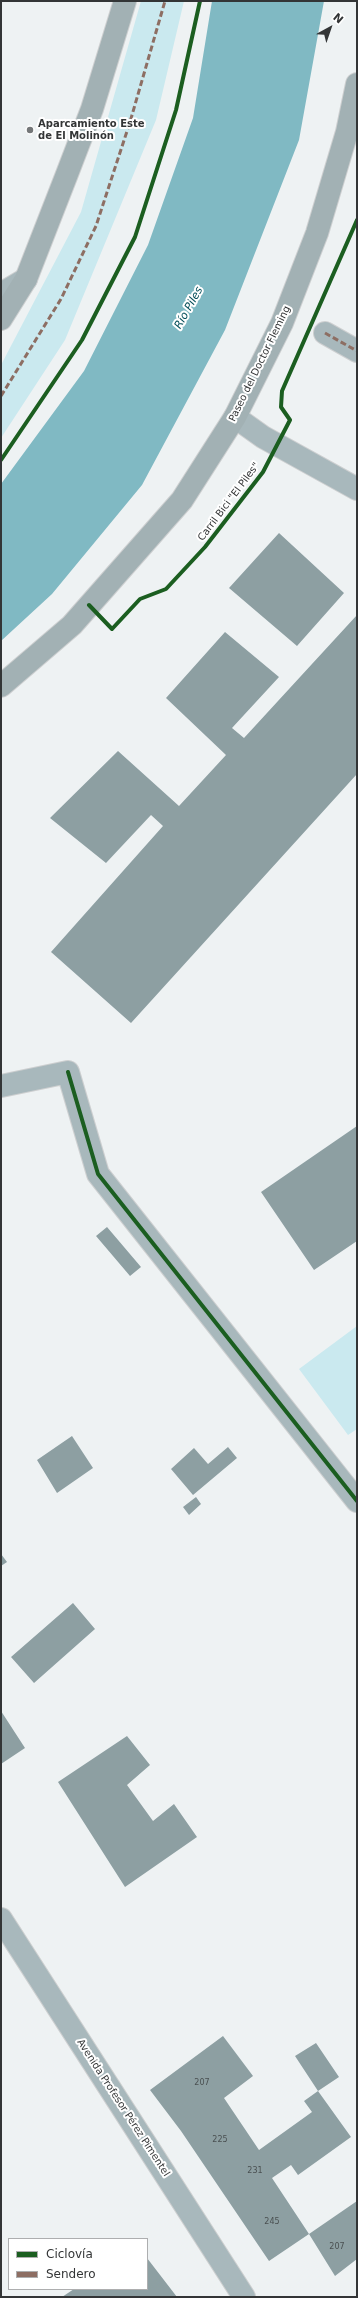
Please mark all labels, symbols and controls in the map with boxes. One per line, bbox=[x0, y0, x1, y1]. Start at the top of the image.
north arrow bbox=[310, 8, 350, 48]
text: N bbox=[330, 10, 346, 26]
place label: Aparcamiento Este de El Molinón bbox=[38, 118, 144, 142]
marker: Aparcamiento Este de El Molinón bbox=[25, 125, 35, 135]
water label: Río Piles bbox=[172, 285, 206, 331]
street label: Paseo del Doctor Fleming bbox=[227, 304, 293, 424]
street label: Carril Bici "El Piles" bbox=[196, 460, 262, 544]
street label: Avenida Profesor Pérez Pimentel bbox=[74, 2037, 172, 2179]
house number: 207 bbox=[194, 2078, 210, 2088]
house number: 225 bbox=[212, 2135, 228, 2145]
house number: 231 bbox=[247, 2166, 263, 2176]
house number: 245 bbox=[264, 2217, 280, 2227]
legend bbox=[8, 2238, 148, 2290]
house number: 207 bbox=[329, 2242, 345, 2252]
text: Ciclovía bbox=[46, 2247, 93, 2261]
text: Sendero bbox=[46, 2267, 96, 2281]

